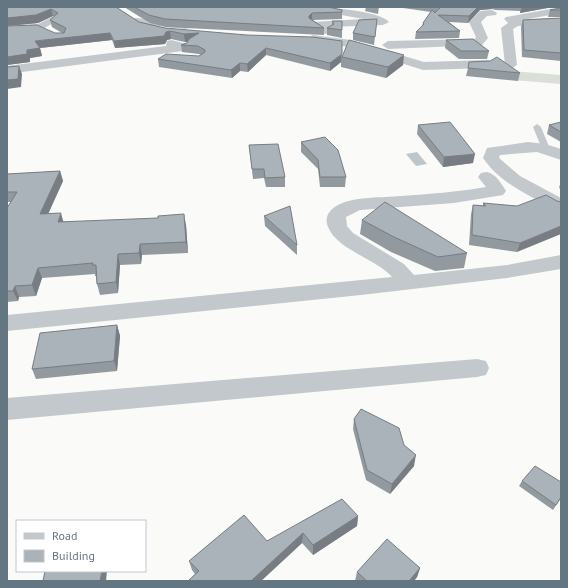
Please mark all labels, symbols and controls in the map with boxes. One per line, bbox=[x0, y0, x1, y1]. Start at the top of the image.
legend bbox=[16, 520, 146, 572]
text: Road bbox=[52, 528, 77, 543]
text: Building bbox=[52, 548, 95, 563]

